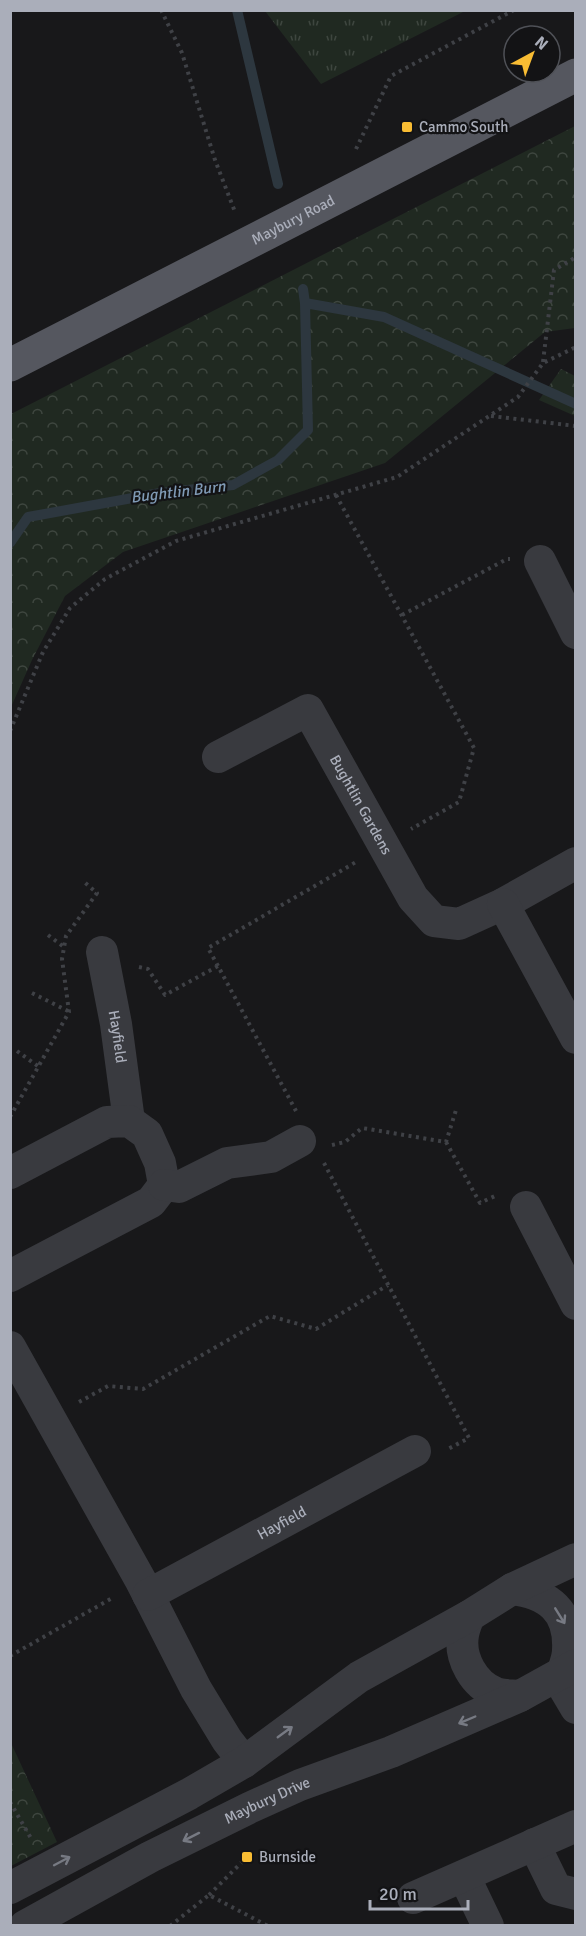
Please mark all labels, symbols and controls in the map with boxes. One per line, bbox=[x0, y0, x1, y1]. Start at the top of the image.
north arrow bbox=[502, 24, 562, 84]
text: N bbox=[530, 32, 552, 55]
place label: Cammo South bbox=[419, 118, 508, 136]
marker: Cammo South bbox=[400, 120, 414, 134]
street label: Maybury Road bbox=[248, 191, 338, 249]
water label: Bughtlin Burn bbox=[129, 476, 228, 508]
street label: Bughtlin Gardens bbox=[326, 752, 396, 858]
street label: Hayfield bbox=[104, 1009, 130, 1064]
street label: Hayfield bbox=[254, 1502, 310, 1543]
one-way arrow bbox=[555, 1607, 567, 1624]
one-way arrow bbox=[458, 1714, 476, 1726]
one-way arrow bbox=[277, 1726, 293, 1738]
street label: Maybury Drive bbox=[221, 1773, 313, 1828]
one-way arrow bbox=[182, 1832, 200, 1843]
place label: Burnside bbox=[259, 1848, 316, 1866]
marker: Burnside bbox=[240, 1850, 254, 1864]
one-way arrow bbox=[53, 1855, 70, 1867]
scale bar bbox=[370, 1873, 468, 1911]
text: 20 m bbox=[379, 1883, 417, 1905]

